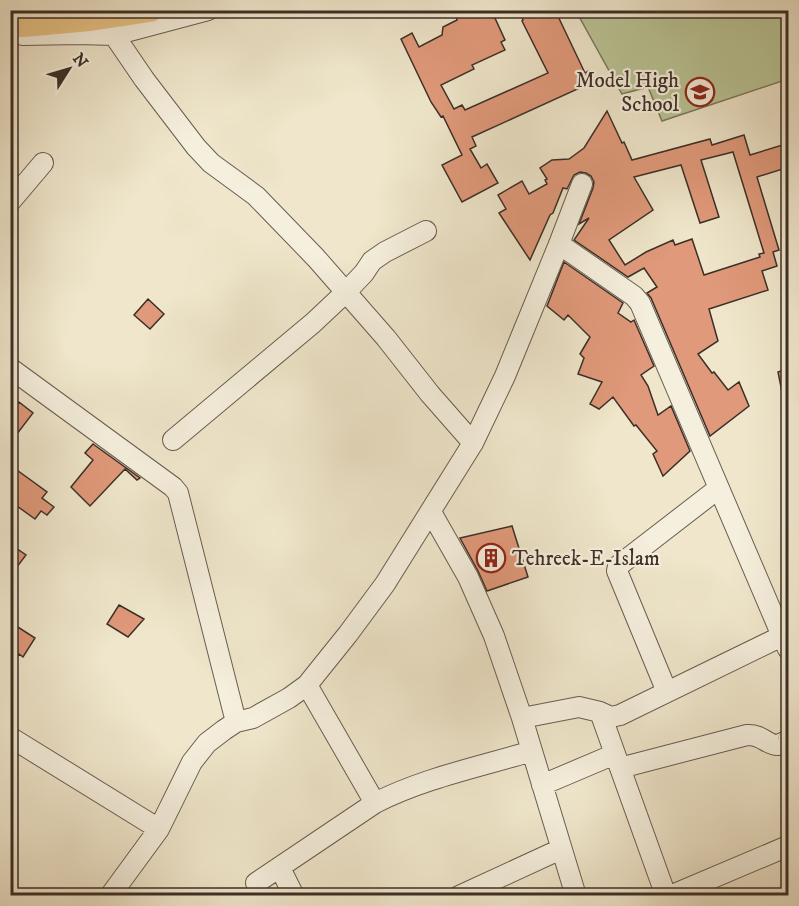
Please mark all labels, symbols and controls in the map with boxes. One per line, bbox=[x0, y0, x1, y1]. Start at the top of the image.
north arrow bbox=[39, 39, 99, 99]
text: N bbox=[68, 49, 92, 72]
place label: Model High School bbox=[576, 68, 680, 118]
school or university icon: Model High School bbox=[684, 76, 716, 108]
building icon: Tehreek-E-Islam bbox=[475, 542, 507, 574]
place label: Tehreek-E-Islam bbox=[512, 546, 660, 572]

